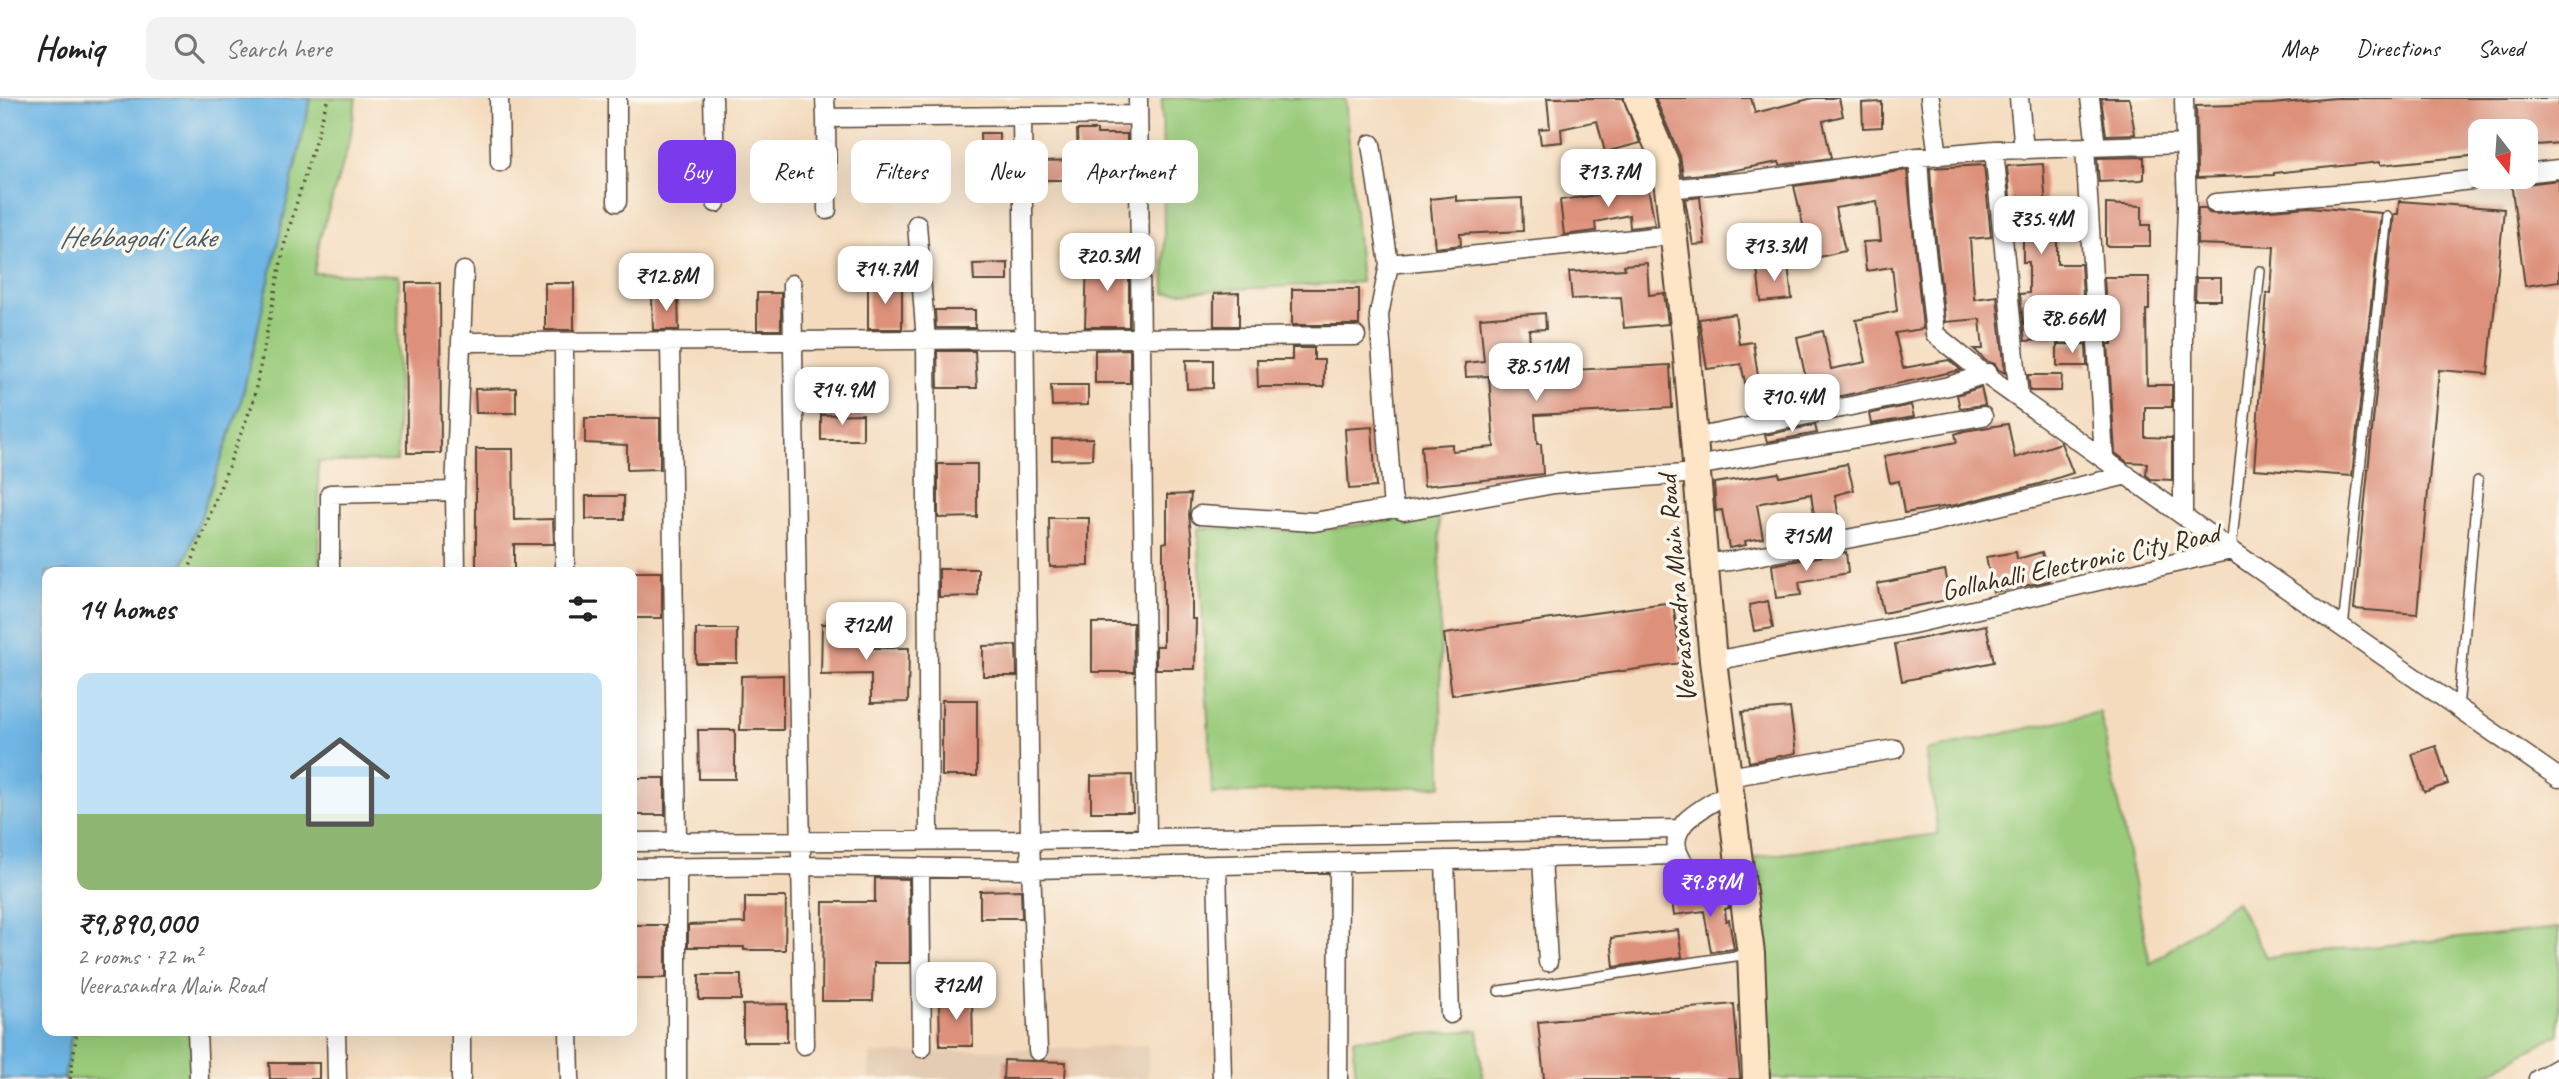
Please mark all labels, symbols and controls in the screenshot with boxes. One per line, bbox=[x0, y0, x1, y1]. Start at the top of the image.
search box bbox=[146, 17, 636, 80]
text: Homiq bbox=[35, 27, 104, 69]
icon: search bbox=[170, 29, 208, 67]
text: Search here bbox=[226, 32, 331, 65]
text: Map bbox=[2281, 33, 2318, 63]
text: Directions bbox=[2356, 33, 2439, 63]
text: Saved bbox=[2477, 33, 2524, 63]
north arrow bbox=[2468, 119, 2538, 189]
map controls bbox=[2468, 119, 2538, 189]
chip: Buy bbox=[658, 140, 736, 203]
chip: Rent bbox=[750, 140, 837, 203]
chip: Filters bbox=[851, 140, 951, 203]
chip: New bbox=[965, 140, 1048, 203]
chip: Apartment bbox=[1062, 140, 1198, 203]
pin: ₹13.7M bbox=[1551, 150, 1665, 209]
text: ₹13.7M bbox=[1577, 157, 1639, 186]
pin: ₹35.4M bbox=[1984, 197, 2098, 256]
text: ₹35.4M bbox=[2010, 204, 2072, 233]
water label: Hebbagodi Lake bbox=[59, 218, 219, 256]
pin: ₹13.3M bbox=[1717, 223, 1831, 283]
text: ₹13.3M bbox=[1743, 231, 1805, 260]
pin: ₹20.3M bbox=[1050, 234, 1164, 293]
text: ₹20.3M bbox=[1076, 241, 1138, 270]
pin: ₹14.7M bbox=[828, 246, 942, 306]
pin: ₹12.8M bbox=[609, 254, 723, 313]
text: ₹14.7M bbox=[854, 254, 916, 283]
text: ₹12.8M bbox=[635, 261, 697, 290]
pin: ₹8.66M bbox=[2015, 296, 2129, 355]
text: ₹8.66M bbox=[2040, 303, 2104, 332]
pin: ₹8.51M bbox=[1479, 344, 1593, 403]
text: ₹8.51M bbox=[1505, 351, 1567, 380]
pin: ₹14.9M bbox=[785, 368, 899, 427]
pin: ₹10.4M bbox=[1735, 374, 1849, 434]
text: ₹14.9M bbox=[811, 375, 873, 404]
text: ₹10.4M bbox=[1761, 382, 1823, 411]
street label: Veerasandra Main Road bbox=[1649, 470, 1704, 704]
pin: ₹15M bbox=[1765, 514, 1847, 573]
street label: Gollahalli Electronic City Road bbox=[1938, 514, 2226, 608]
text: ₹15M bbox=[1782, 521, 1830, 550]
text: 14 homes bbox=[77, 590, 175, 628]
icon: filters bbox=[564, 590, 602, 628]
pin: ₹12M bbox=[825, 602, 907, 662]
text: ₹12M bbox=[842, 610, 890, 639]
icon: home bbox=[277, 719, 403, 845]
pin: ₹9.89M bbox=[1653, 860, 1767, 919]
text: ₹9.89M bbox=[1679, 867, 1741, 896]
text: ₹9,890,000 bbox=[77, 904, 196, 942]
text: 2 rooms · 72 m² bbox=[77, 942, 201, 971]
pin: ₹12M bbox=[915, 962, 997, 1022]
text: ₹12M bbox=[932, 970, 980, 999]
text: Veerasandra Main Road bbox=[77, 971, 265, 1000]

